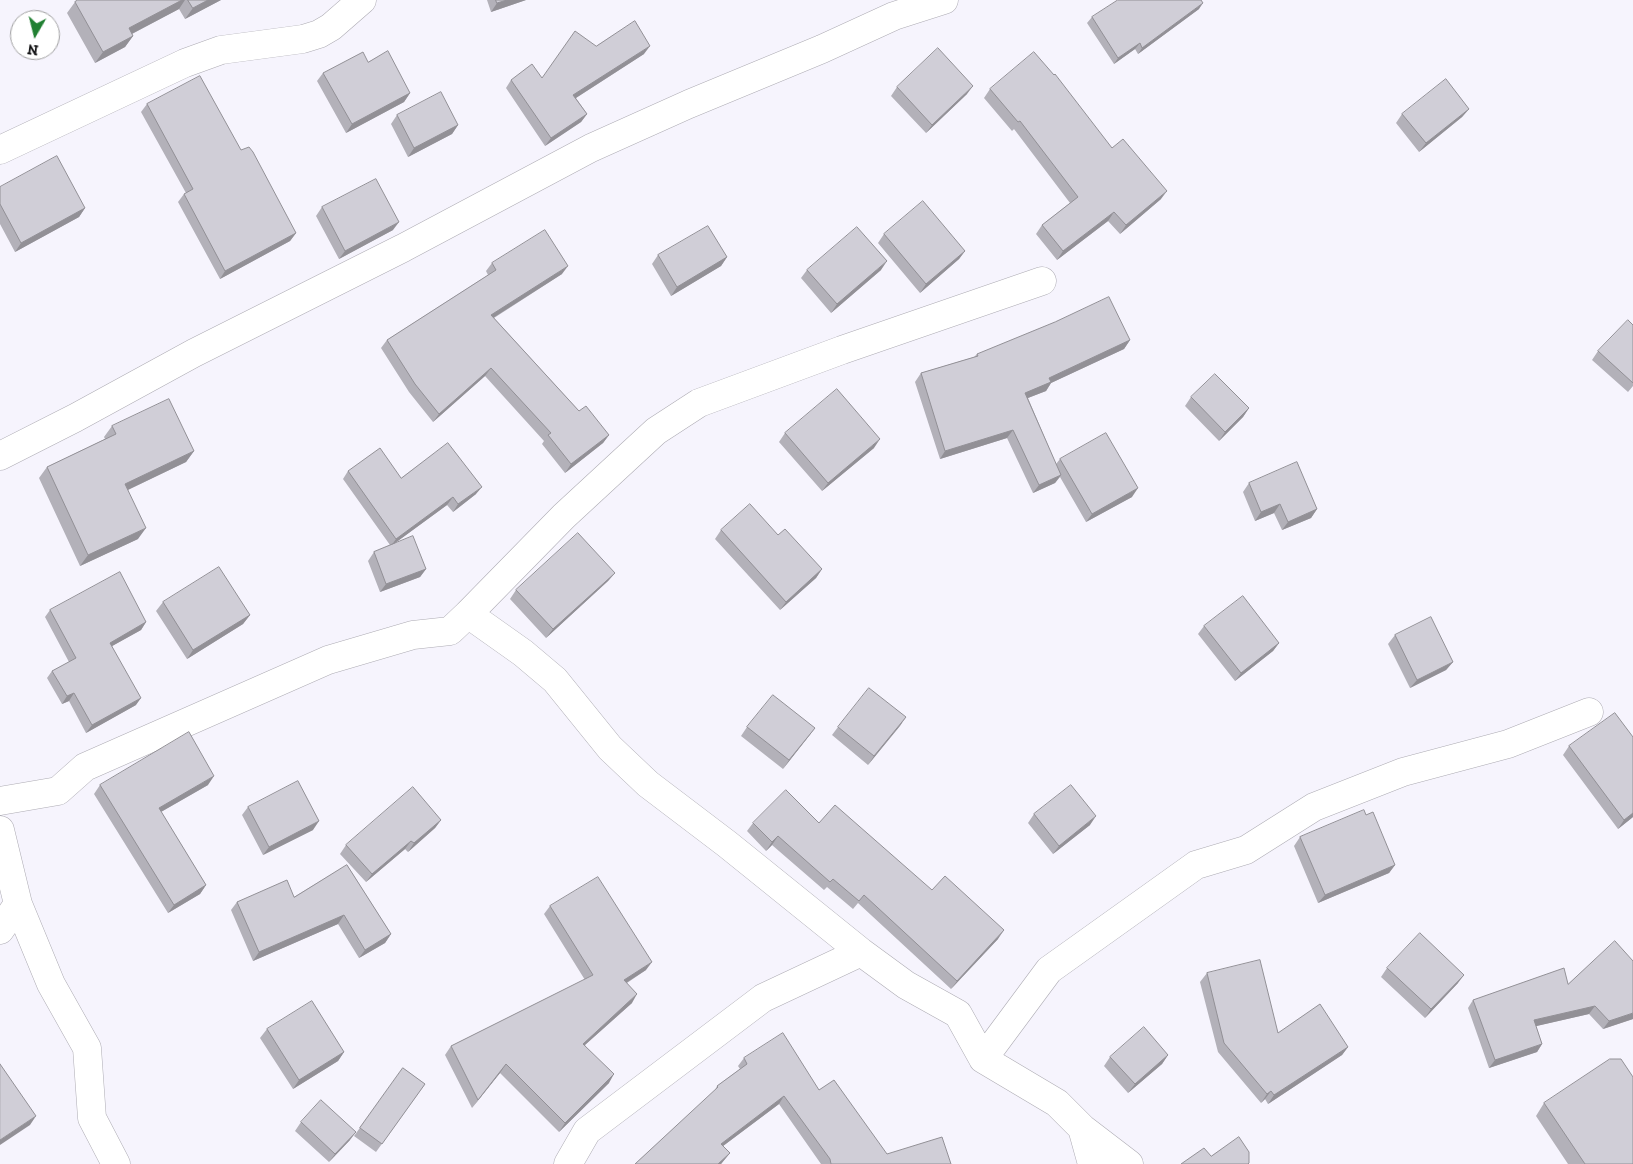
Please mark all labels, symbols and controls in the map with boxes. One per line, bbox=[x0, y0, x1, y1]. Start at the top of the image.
north arrow bbox=[10, 10, 60, 60]
text: N bbox=[27, 40, 39, 59]

